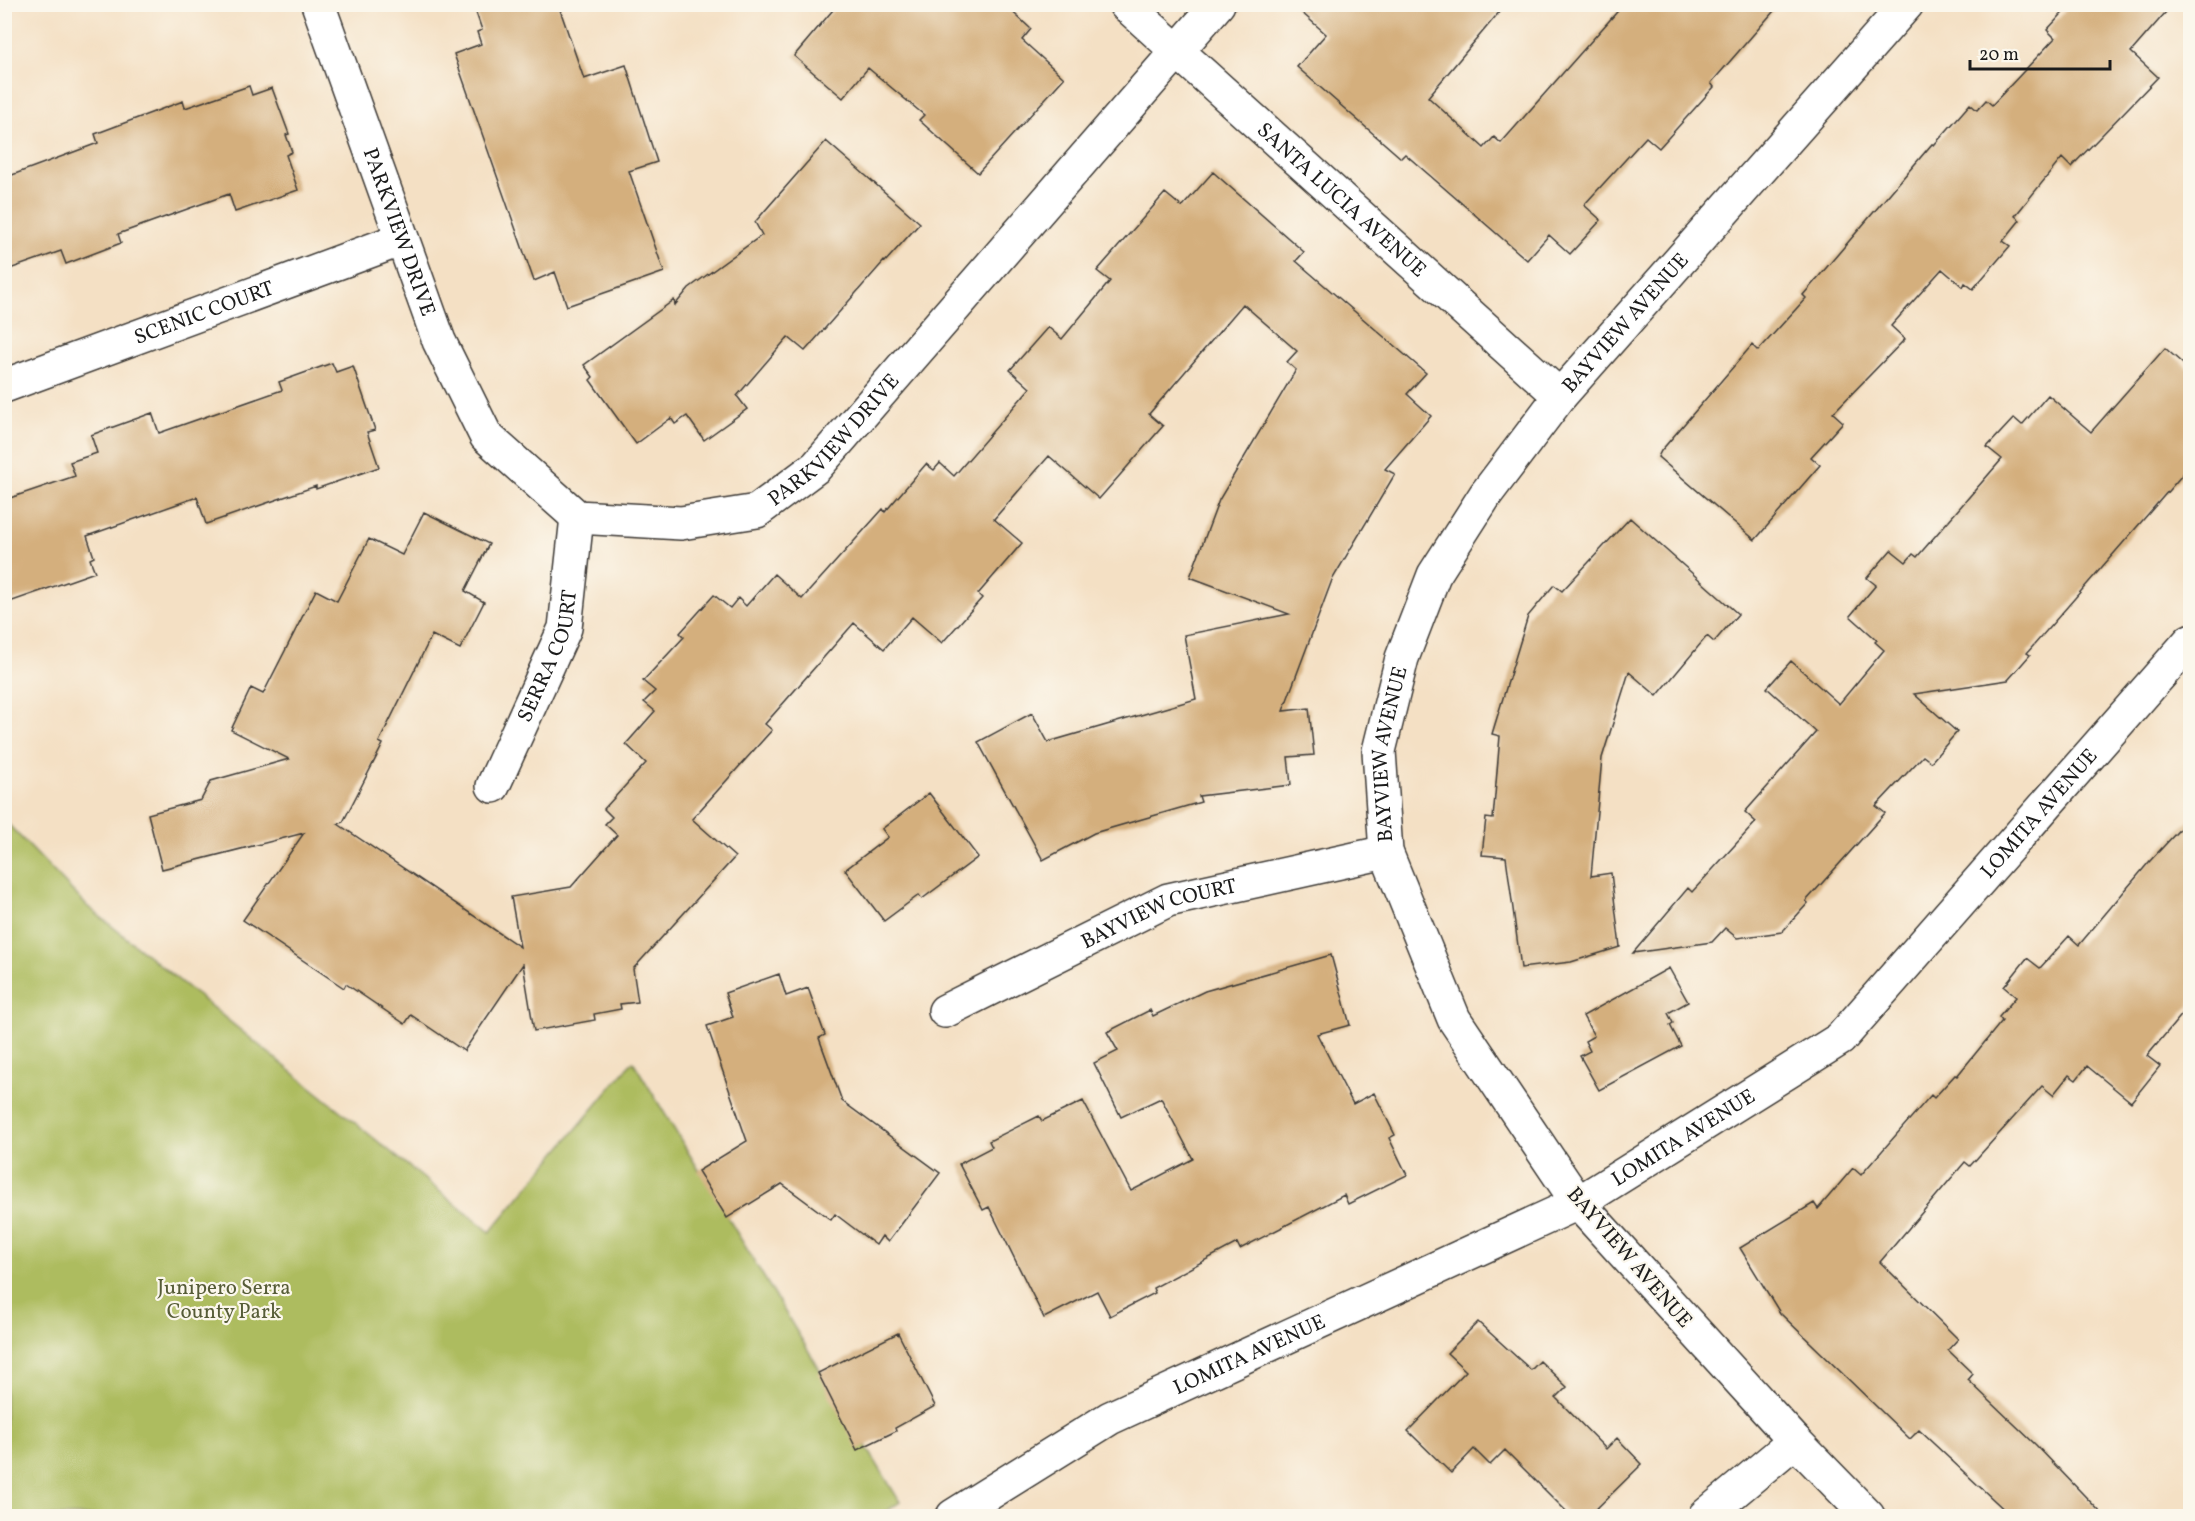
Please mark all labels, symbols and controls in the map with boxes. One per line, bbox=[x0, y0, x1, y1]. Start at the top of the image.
scale bar bbox=[1970, 33, 2110, 71]
text: 20 m bbox=[1979, 43, 2019, 68]
street label: SANTA LUCIA AVENUE bbox=[1250, 117, 1432, 285]
street label: PARKVIEW DRIVE bbox=[355, 144, 442, 320]
street label: BAYVIEW AVENUE bbox=[1556, 247, 1696, 400]
street label: SCENIC COURT bbox=[130, 275, 278, 353]
street label: PARKVIEW DRIVE bbox=[762, 368, 907, 514]
street label: SERRA COURT bbox=[511, 588, 585, 727]
street label: BAYVIEW AVENUE bbox=[1366, 663, 1415, 843]
street label: LOMITA AVENUE bbox=[1975, 743, 2105, 885]
street label: BAYVIEW COURT bbox=[1076, 872, 1239, 957]
street label: LOMITA AVENUE bbox=[1606, 1083, 1761, 1194]
street label: BAYVIEW AVENUE bbox=[1559, 1181, 1698, 1335]
park label: Junipero Serra County Park bbox=[157, 1274, 291, 1327]
street label: LOMITA AVENUE bbox=[1169, 1308, 1330, 1403]

